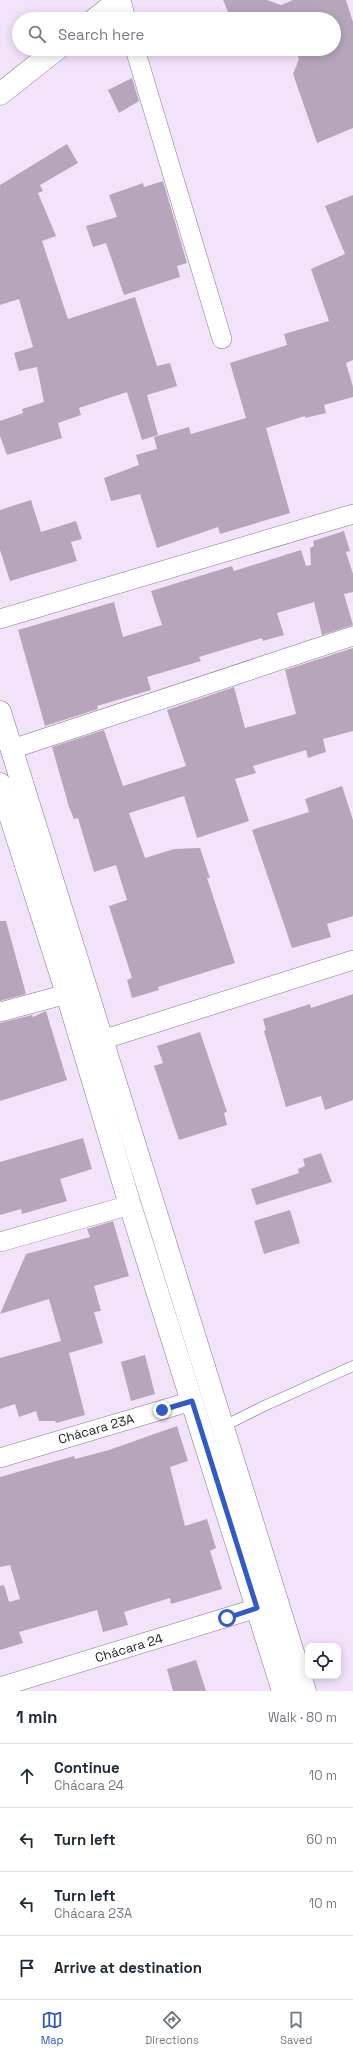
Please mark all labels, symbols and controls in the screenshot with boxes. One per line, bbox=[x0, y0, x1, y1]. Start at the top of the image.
search box bbox=[12, 12, 341, 56]
icon: search bbox=[26, 23, 48, 45]
text: Search here bbox=[58, 25, 144, 44]
route end bbox=[153, 1401, 171, 1419]
street label: Chácara 23A bbox=[56, 1410, 136, 1448]
route start bbox=[218, 1609, 236, 1627]
street label: Chácara 24 bbox=[93, 1630, 165, 1666]
map controls bbox=[305, 1643, 341, 1679]
button: locate bbox=[305, 1643, 341, 1679]
text: 1 min bbox=[16, 1706, 58, 1728]
text: Walk · 80 m bbox=[268, 1709, 337, 1726]
text: Continue bbox=[54, 1758, 120, 1777]
icon: ahead bbox=[16, 1765, 38, 1787]
text: 10 m bbox=[309, 1767, 337, 1784]
text: Chácara 24 bbox=[54, 1777, 124, 1794]
icon: left bbox=[16, 1829, 38, 1851]
text: Turn left bbox=[54, 1830, 116, 1849]
text: 60 m bbox=[306, 1831, 337, 1848]
text: Turn left bbox=[54, 1886, 116, 1905]
icon: left bbox=[16, 1893, 38, 1915]
text: 10 m bbox=[309, 1895, 337, 1912]
text: Chácara 23A bbox=[54, 1905, 132, 1922]
icon: arrive bbox=[16, 1957, 38, 1979]
text: Arrive at destination bbox=[54, 1958, 202, 1977]
tab: Map bbox=[41, 2009, 64, 2047]
tab: Directions bbox=[145, 2009, 199, 2047]
tab: Saved bbox=[280, 2009, 312, 2047]

